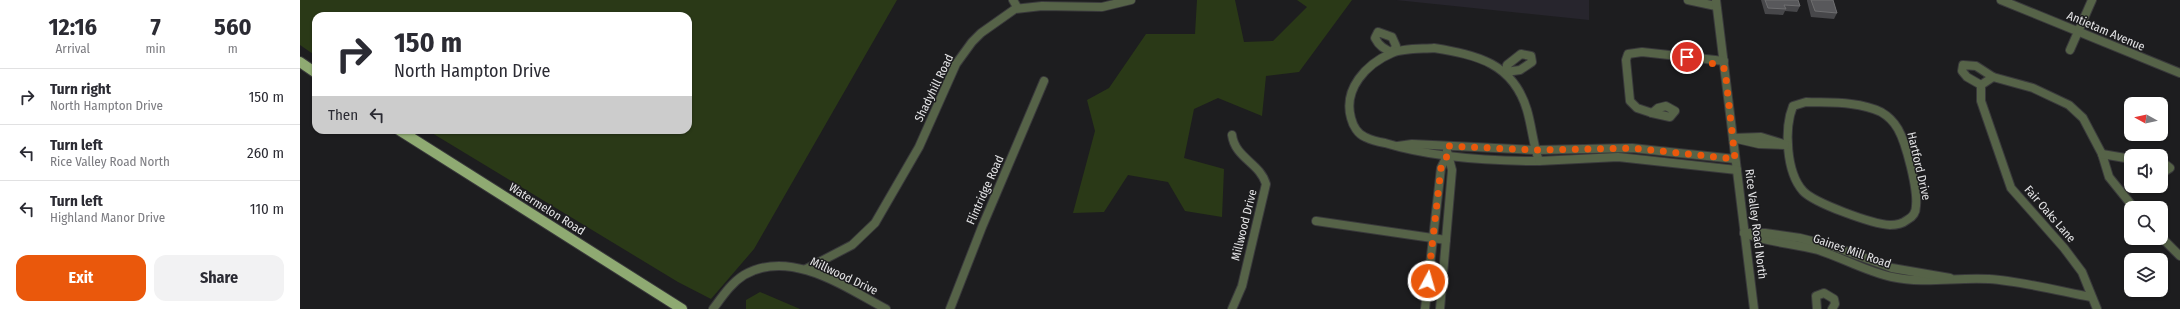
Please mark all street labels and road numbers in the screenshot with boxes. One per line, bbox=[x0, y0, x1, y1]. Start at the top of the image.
street label: Antietam Avenue bbox=[2065, 8, 2147, 54]
street label: Shadyhill Road bbox=[912, 52, 956, 124]
street label: Hartford Drive bbox=[1904, 130, 1934, 202]
street label: Flintridge Road bbox=[963, 153, 1007, 227]
street label: Rice Valley Road North bbox=[1742, 168, 1770, 280]
street label: Watermelon Road bbox=[506, 180, 588, 238]
street label: Fair Oaks Lane bbox=[2022, 183, 2078, 245]
street label: Millwood Drive bbox=[1228, 188, 1260, 262]
street label: Gaines Mill Road bbox=[1811, 231, 1893, 271]
street label: Millwood Drive bbox=[808, 254, 880, 298]

